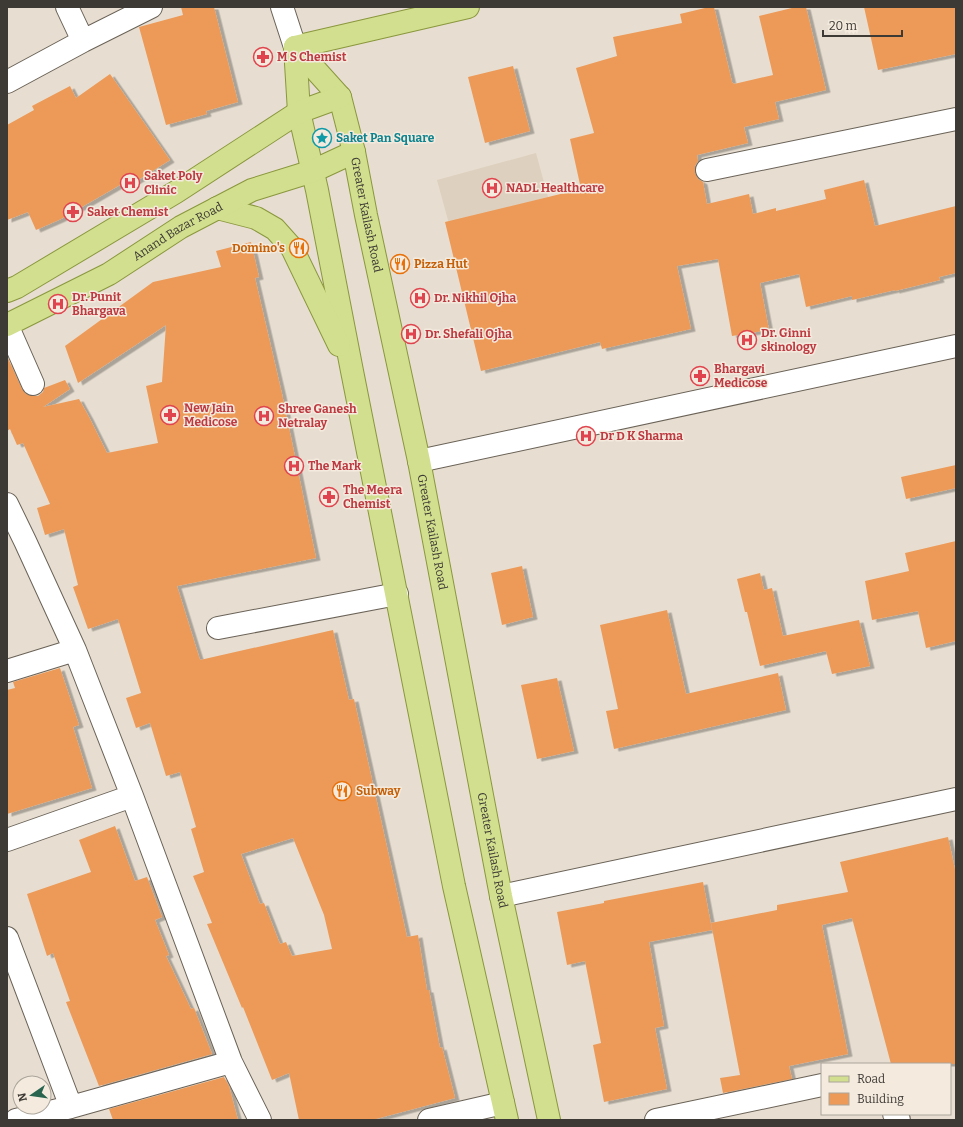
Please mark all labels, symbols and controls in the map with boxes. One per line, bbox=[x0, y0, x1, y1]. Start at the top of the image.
scale bar bbox=[823, 12, 902, 38]
text: 20 m bbox=[829, 19, 858, 33]
pharmacy icon: M S Chemist bbox=[252, 46, 274, 68]
place label: M S Chemist bbox=[277, 50, 347, 64]
place icon: Saket Pan Square bbox=[311, 127, 333, 149]
place label: Saket Pan Square bbox=[336, 131, 435, 145]
street label: Greater Kailash Road bbox=[348, 156, 385, 274]
place label: Saket Poly Clinic bbox=[144, 169, 203, 197]
hospital icon: Saket Poly Clinic bbox=[119, 172, 141, 194]
hospital icon: NADL Healthcare bbox=[481, 177, 503, 199]
place label: NADL Healthcare bbox=[506, 181, 605, 195]
street label: Anand Bazar Road bbox=[130, 200, 225, 263]
pharmacy icon: Saket Chemist bbox=[62, 201, 84, 223]
place label: Saket Chemist bbox=[87, 205, 169, 219]
restaurant icon: Domino's bbox=[288, 237, 310, 259]
place label: Domino's bbox=[232, 241, 285, 255]
restaurant icon: Pizza Hut bbox=[389, 253, 411, 275]
place label: Pizza Hut bbox=[414, 257, 468, 271]
hospital icon: Dr. Nikhil Ojha bbox=[409, 287, 431, 309]
place label: Dr. Punit Bhargava bbox=[72, 290, 126, 318]
place label: Dr. Nikhil Ojha bbox=[434, 291, 516, 306]
hospital icon: Dr. Punit Bhargava bbox=[47, 293, 69, 315]
hospital icon: Dr. Shefali Ojha bbox=[400, 323, 422, 345]
place label: Dr. Ginni skinology bbox=[761, 326, 817, 354]
place label: Dr. Shefali Ojha bbox=[425, 327, 512, 342]
hospital icon: Dr. Ginni skinology bbox=[736, 329, 758, 351]
place label: Bhargavi Medicose bbox=[714, 362, 768, 390]
pharmacy icon: Bhargavi Medicose bbox=[689, 365, 711, 387]
place label: New Jain Medicose bbox=[184, 401, 238, 429]
place label: Shree Ganesh Netralay bbox=[278, 402, 357, 430]
pharmacy icon: New Jain Medicose bbox=[159, 404, 181, 426]
hospital icon: Shree Ganesh Netralay bbox=[253, 405, 275, 427]
hospital icon: Dr D K Sharma bbox=[575, 425, 597, 447]
place label: Dr D K Sharma bbox=[600, 429, 683, 443]
hospital icon: The Mark bbox=[283, 455, 305, 477]
place label: The Mark bbox=[308, 459, 362, 473]
street label: Greater Kailash Road bbox=[415, 473, 450, 591]
place label: The Meera Chemist bbox=[343, 483, 402, 511]
pharmacy icon: The Meera Chemist bbox=[318, 486, 340, 508]
restaurant icon: Subway bbox=[331, 780, 353, 802]
place label: Subway bbox=[356, 784, 401, 798]
street label: Greater Kailash Road bbox=[475, 791, 510, 909]
legend bbox=[821, 1063, 951, 1115]
text: Road bbox=[857, 1072, 885, 1086]
north arrow bbox=[12, 1075, 52, 1115]
text: N bbox=[15, 1091, 30, 1103]
text: Building bbox=[857, 1092, 904, 1106]

